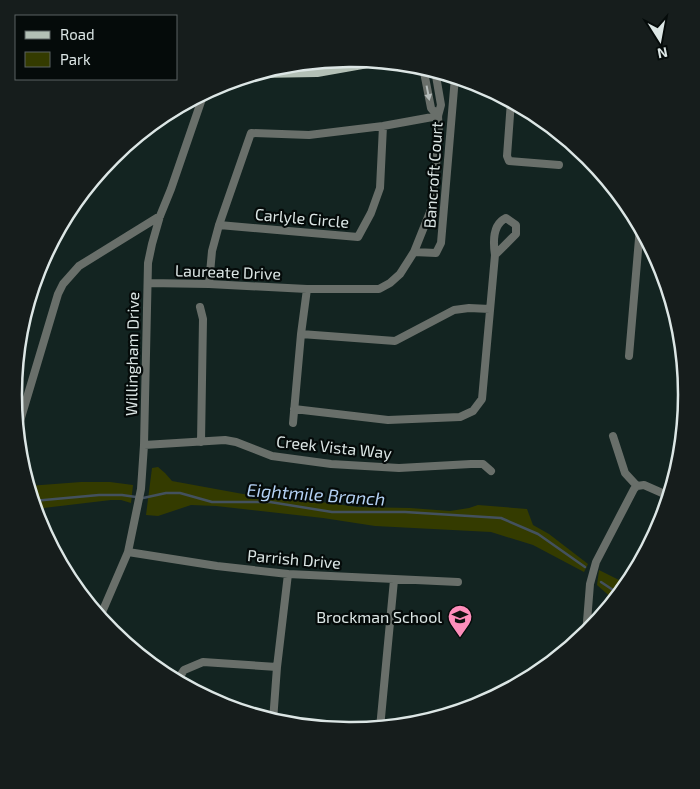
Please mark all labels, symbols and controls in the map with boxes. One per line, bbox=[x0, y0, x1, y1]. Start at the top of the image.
legend bbox=[15, 15, 178, 80]
north arrow bbox=[635, 15, 685, 65]
text: Road bbox=[60, 25, 95, 43]
text: N bbox=[656, 44, 669, 63]
text: Park bbox=[60, 50, 91, 68]
one-way arrow bbox=[424, 85, 432, 101]
street label: Bancroft Court bbox=[419, 121, 446, 229]
street label: Carlyle Circle bbox=[254, 204, 350, 231]
street label: Laureate Drive bbox=[175, 260, 281, 283]
street label: Willingham Drive bbox=[121, 292, 142, 416]
street label: Creek Vista Way bbox=[275, 431, 393, 462]
water label: Eightmile Branch bbox=[246, 478, 386, 510]
street label: Parrish Drive bbox=[246, 545, 342, 572]
school or university icon: Brockman School bbox=[447, 604, 473, 638]
place label: Brockman School bbox=[316, 607, 442, 626]

